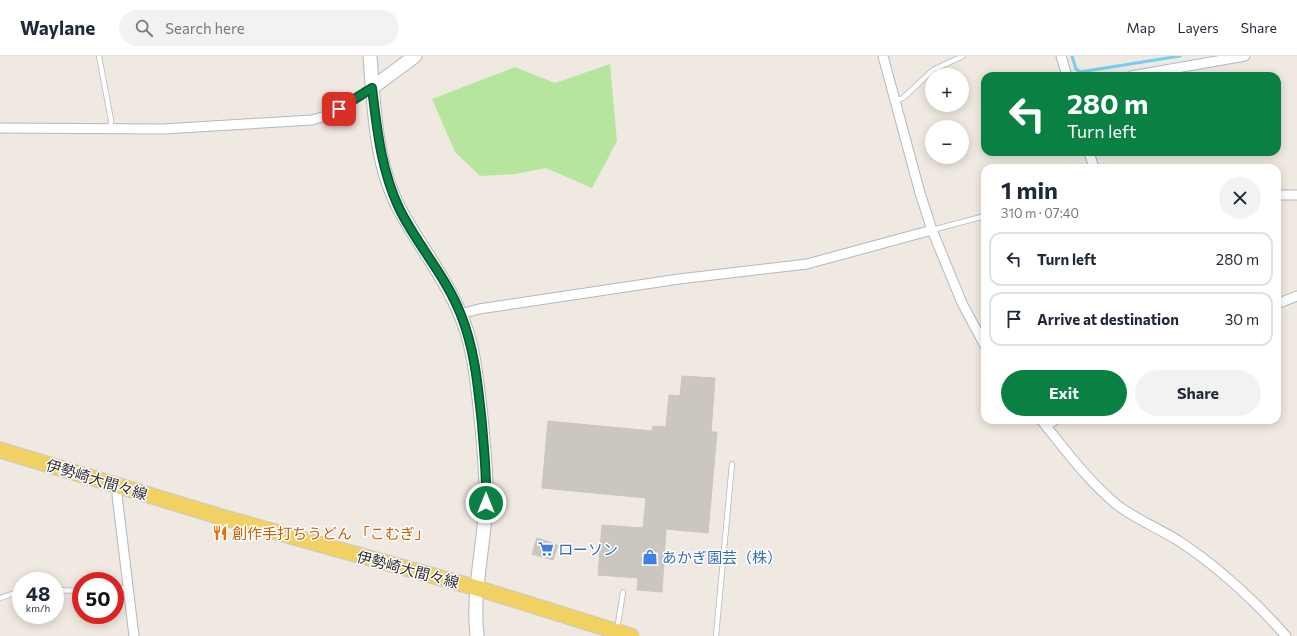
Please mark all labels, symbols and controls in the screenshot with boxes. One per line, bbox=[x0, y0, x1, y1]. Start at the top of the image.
search box bbox=[119, 10, 399, 46]
text: Waylane bbox=[20, 16, 95, 39]
icon: search bbox=[133, 17, 155, 39]
text: Search here bbox=[165, 19, 245, 37]
text: Map bbox=[1127, 19, 1155, 36]
text: Layers bbox=[1177, 19, 1219, 36]
text: Share bbox=[1241, 19, 1277, 36]
map controls bbox=[925, 68, 969, 164]
button: + bbox=[925, 68, 969, 112]
text: 280 m bbox=[1067, 86, 1148, 120]
icon: left bbox=[1001, 88, 1053, 140]
pin bbox=[322, 92, 356, 126]
icon: arrive bbox=[328, 98, 350, 120]
button: − bbox=[925, 120, 969, 164]
text: Turn left bbox=[1067, 120, 1136, 142]
text: 1 min bbox=[1001, 175, 1058, 204]
button: close bbox=[1219, 177, 1261, 219]
text: 310 m · 07:40 bbox=[1001, 205, 1079, 221]
icon: left bbox=[1003, 248, 1025, 270]
text: Turn left bbox=[1037, 250, 1096, 268]
text: 280 m bbox=[1216, 250, 1259, 268]
icon: arrive bbox=[1003, 308, 1025, 330]
text: Arrive at destination bbox=[1037, 310, 1179, 328]
text: 30 m bbox=[1225, 310, 1259, 328]
button: Exit bbox=[1001, 370, 1127, 416]
button: Share bbox=[1135, 370, 1261, 416]
street label: 伊勢崎大間々線 bbox=[44, 455, 150, 503]
position arrow bbox=[465, 482, 507, 524]
restaurant icon: 創作手打ちうどん 「こむぎ」 bbox=[211, 524, 229, 542]
place label: 創作手打ちうどん 「こむぎ」 bbox=[232, 524, 430, 542]
supermarket icon: ローソン bbox=[537, 540, 555, 558]
place label: ローソン bbox=[558, 540, 618, 558]
street label: 伊勢崎大間々線 bbox=[355, 547, 461, 591]
shop icon: あかぎ園芸（株） bbox=[641, 548, 659, 566]
place label: あかぎ園芸（株） bbox=[662, 548, 782, 566]
speed limit sign: 50 bbox=[72, 572, 124, 624]
text: 48 bbox=[26, 581, 50, 605]
text: km/h bbox=[26, 602, 50, 614]

